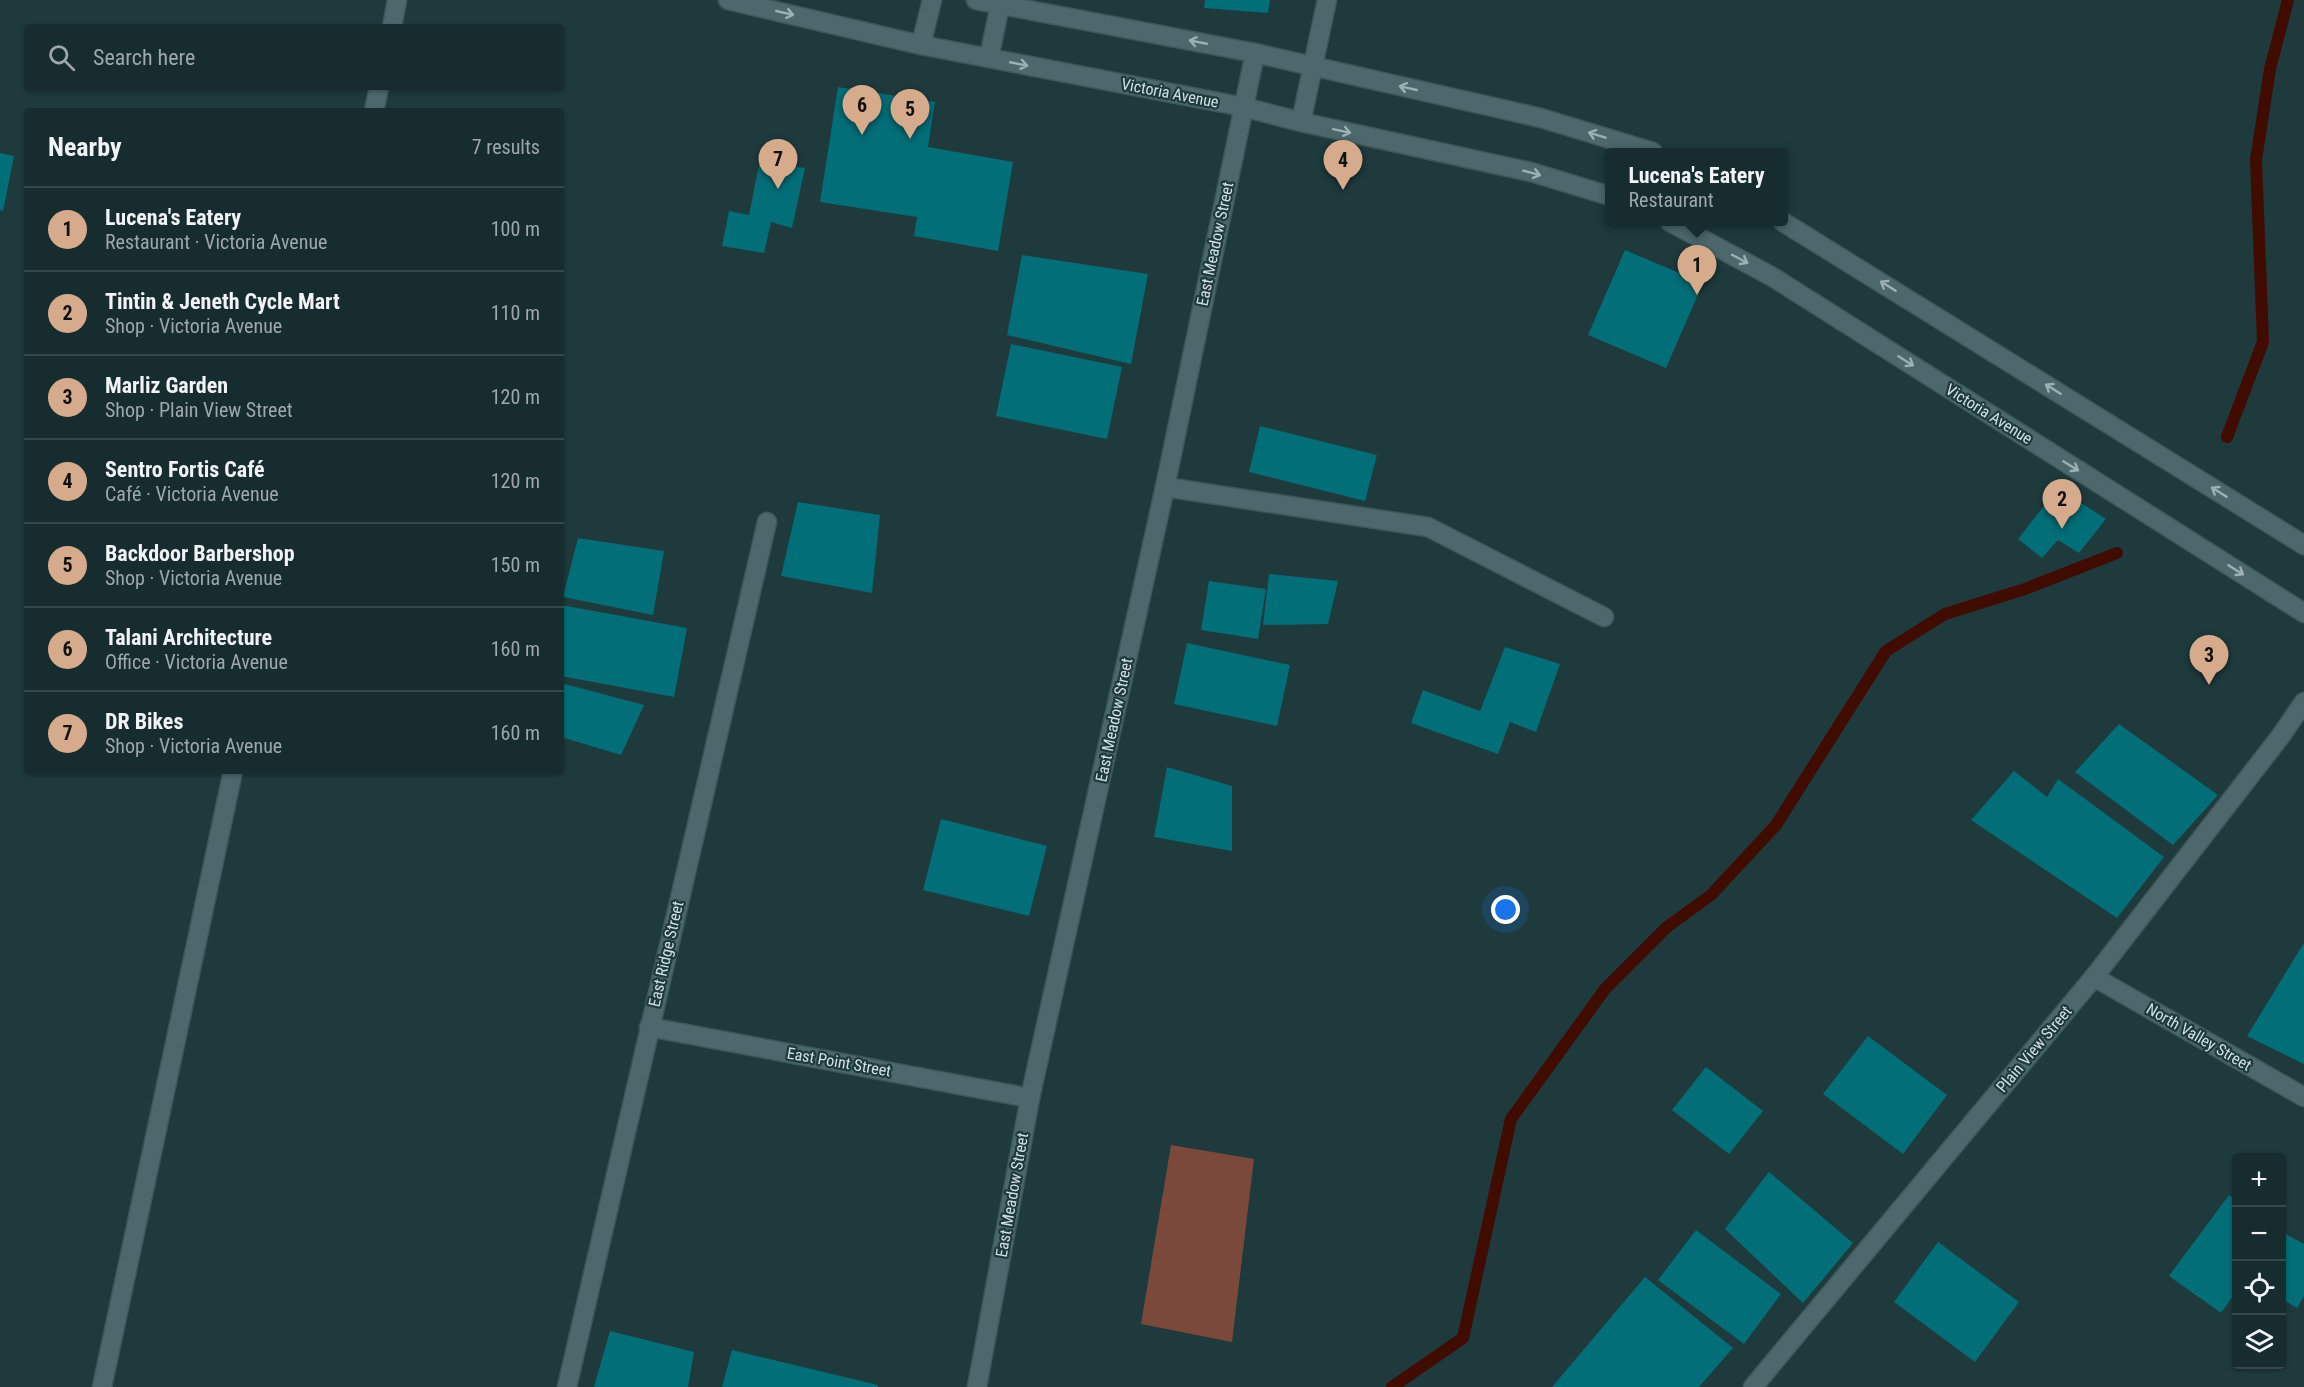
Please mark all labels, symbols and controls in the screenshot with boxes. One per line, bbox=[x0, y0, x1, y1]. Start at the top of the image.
one-way arrow bbox=[775, 8, 794, 20]
search box bbox=[24, 24, 564, 90]
one-way arrow bbox=[1189, 36, 1208, 47]
icon: search bbox=[45, 41, 78, 74]
text: Search here bbox=[93, 45, 195, 70]
one-way arrow bbox=[1009, 59, 1029, 70]
street label: Victoria Avenue bbox=[1120, 74, 1220, 112]
one-way arrow bbox=[1399, 82, 1418, 93]
pin: 6 bbox=[842, 86, 882, 135]
pin: 5 bbox=[890, 90, 930, 139]
one-way arrow bbox=[1332, 125, 1351, 137]
one-way arrow bbox=[1588, 129, 1607, 140]
text: Nearby bbox=[48, 132, 122, 162]
text: 7 results bbox=[472, 135, 540, 159]
pin: 7 bbox=[758, 140, 798, 189]
pin: 4 bbox=[1324, 140, 1362, 190]
popup bbox=[1605, 148, 1788, 226]
text: Lucena's Eatery bbox=[1628, 163, 1765, 188]
one-way arrow bbox=[1522, 167, 1541, 179]
street label: East Meadow Street bbox=[1193, 180, 1237, 308]
text: Restaurant bbox=[1628, 188, 1714, 212]
text: Lucena's Eatery bbox=[105, 205, 241, 230]
text: 1 bbox=[62, 217, 73, 241]
text: 100 m bbox=[491, 217, 540, 241]
text: Restaurant · Victoria Avenue bbox=[105, 230, 327, 254]
pin: 1 bbox=[1678, 246, 1716, 295]
one-way arrow bbox=[1731, 253, 1748, 265]
one-way arrow bbox=[1880, 280, 1897, 292]
text: Tintin & Jeneth Cycle Mart bbox=[105, 289, 340, 314]
text: 2 bbox=[62, 301, 73, 325]
text: 110 m bbox=[491, 301, 540, 325]
text: Shop · Victoria Avenue bbox=[105, 314, 282, 338]
one-way arrow bbox=[1897, 356, 1914, 368]
text: Marliz Garden bbox=[105, 373, 228, 398]
street label: Victoria Avenue bbox=[1942, 380, 2036, 448]
one-way arrow bbox=[2045, 383, 2062, 395]
text: 3 bbox=[62, 385, 73, 409]
text: 120 m bbox=[491, 385, 540, 409]
text: Shop · Plain View Street bbox=[105, 398, 293, 422]
text: Sentro Fortis Café bbox=[105, 457, 265, 482]
one-way arrow bbox=[2062, 460, 2079, 472]
text: 4 bbox=[62, 469, 73, 493]
text: 120 m bbox=[491, 469, 540, 493]
pin: 2 bbox=[2042, 480, 2082, 529]
text: Café · Victoria Avenue bbox=[105, 482, 279, 506]
one-way arrow bbox=[2211, 486, 2228, 498]
text: Backdoor Barbershop bbox=[105, 541, 295, 566]
text: 5 bbox=[62, 553, 73, 577]
text: 150 m bbox=[491, 553, 540, 577]
one-way arrow bbox=[2227, 564, 2243, 576]
text: Shop · Victoria Avenue bbox=[105, 566, 282, 590]
text: Talani Architecture bbox=[105, 625, 272, 650]
pin: 3 bbox=[2190, 636, 2228, 685]
text: 6 bbox=[62, 637, 73, 661]
text: 160 m bbox=[491, 637, 540, 661]
text: Office · Victoria Avenue bbox=[105, 650, 288, 674]
street label: East Meadow Street bbox=[1092, 656, 1136, 784]
text: DR Bikes bbox=[105, 709, 183, 734]
text: 7 bbox=[62, 721, 73, 745]
text: 160 m bbox=[491, 721, 540, 745]
text: Shop · Victoria Avenue bbox=[105, 734, 282, 758]
your location bbox=[1491, 895, 1520, 924]
street label: East Ridge Street bbox=[645, 899, 687, 1009]
street label: North Valley Street bbox=[2143, 999, 2255, 1075]
street label: Plain View Street bbox=[1992, 1002, 2076, 1096]
street label: East Point Street bbox=[785, 1043, 893, 1081]
street label: East Meadow Street bbox=[992, 1131, 1032, 1259]
map controls bbox=[2232, 1153, 2286, 1369]
button: + bbox=[2232, 1153, 2286, 1207]
button: − bbox=[2232, 1207, 2286, 1261]
button: locate bbox=[2232, 1261, 2286, 1315]
button: layers bbox=[2232, 1315, 2286, 1369]

